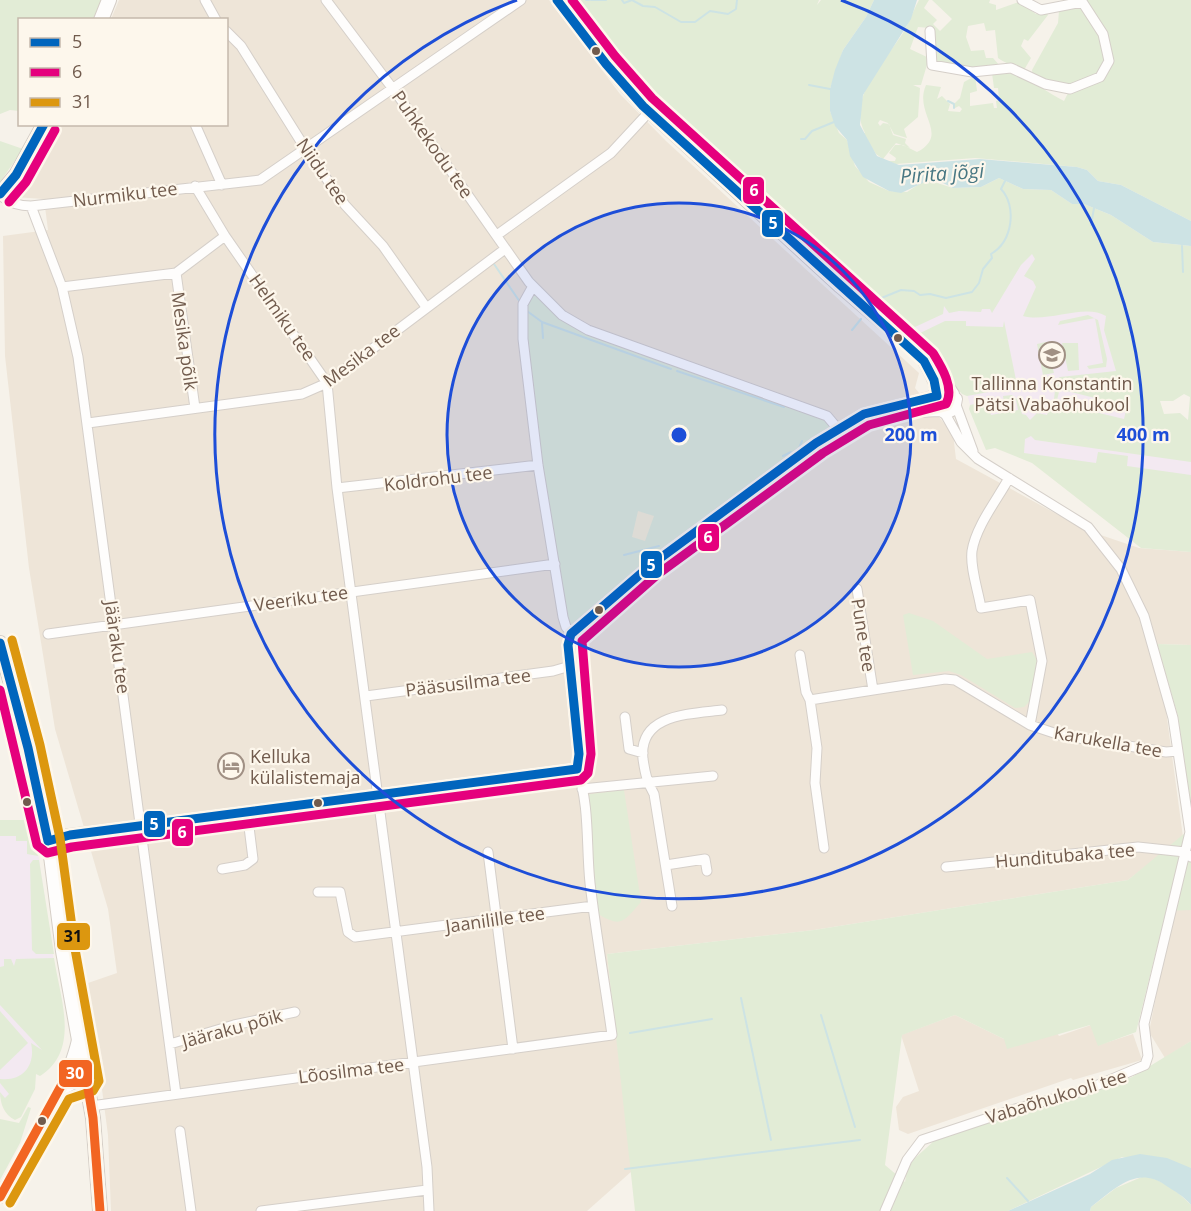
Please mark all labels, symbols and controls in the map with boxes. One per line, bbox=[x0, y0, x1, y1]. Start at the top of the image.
legend bbox=[18, 18, 228, 126]
text: 5 bbox=[72, 29, 82, 53]
unlabelled marker bbox=[590, 45, 602, 57]
text: 6 bbox=[72, 59, 82, 83]
street label: Puhkekodu tee bbox=[387, 85, 479, 203]
text: 31 bbox=[72, 89, 93, 113]
street label: Niidu tee bbox=[291, 133, 355, 209]
water label: Pirita jõgi bbox=[899, 157, 986, 189]
street label: Nurmiku tee bbox=[71, 176, 179, 212]
line badge: 6 bbox=[742, 176, 765, 205]
text: 6 bbox=[749, 179, 759, 201]
line badge: 5 bbox=[761, 209, 784, 238]
text: 5 bbox=[768, 212, 778, 234]
street label: Helmiku tee bbox=[244, 269, 322, 365]
street label: Mesika põik bbox=[166, 290, 204, 392]
street label: Mesika tee bbox=[318, 318, 404, 392]
unlabelled marker bbox=[892, 332, 904, 344]
school or university icon: Tallinna Konstantin Pätsi Vabaõhukool bbox=[1037, 340, 1067, 370]
place label: Tallinna Konstantin Pätsi Vabaõhukool bbox=[971, 371, 1133, 416]
text: 200 m bbox=[884, 422, 938, 446]
text: 400 m bbox=[1116, 422, 1170, 446]
centre of rings bbox=[669, 425, 689, 445]
street label: Koldrohu tee bbox=[382, 459, 494, 497]
line badge: 6 bbox=[697, 523, 720, 552]
text: 6 bbox=[703, 526, 713, 548]
line badge: 5 bbox=[640, 550, 663, 579]
text: 5 bbox=[646, 554, 656, 576]
street label: Veeriku tee bbox=[252, 580, 350, 616]
street label: Pune tee bbox=[846, 596, 882, 674]
street label: Jääraku tee bbox=[99, 597, 136, 695]
unlabelled marker bbox=[593, 604, 605, 616]
street label: Pääsusilma tee bbox=[404, 662, 532, 702]
street label: Karukella tee bbox=[1052, 720, 1164, 762]
place label: Kelluka külalistemaja bbox=[250, 744, 360, 789]
hotel icon: Kelluka külalistemaja bbox=[216, 751, 246, 781]
unlabelled marker bbox=[21, 796, 33, 808]
unlabelled marker bbox=[312, 797, 324, 809]
line badge: 5 bbox=[143, 810, 166, 838]
text: 5 bbox=[149, 813, 159, 835]
line badge: 6 bbox=[171, 818, 194, 847]
text: 6 bbox=[177, 821, 187, 843]
street label: Hunditubaka tee bbox=[994, 837, 1136, 873]
street label: Jaanilille tee bbox=[442, 900, 546, 938]
line badge: 31 bbox=[56, 922, 91, 951]
text: 31 bbox=[64, 925, 82, 947]
street label: Jääraku põik bbox=[177, 1003, 285, 1053]
street label: Lõosilma tee bbox=[297, 1052, 405, 1088]
line badge: 30 bbox=[58, 1059, 93, 1088]
text: 30 bbox=[66, 1062, 84, 1084]
street label: Vabaõhukooli tee bbox=[983, 1063, 1129, 1129]
unlabelled marker bbox=[36, 1115, 48, 1127]

